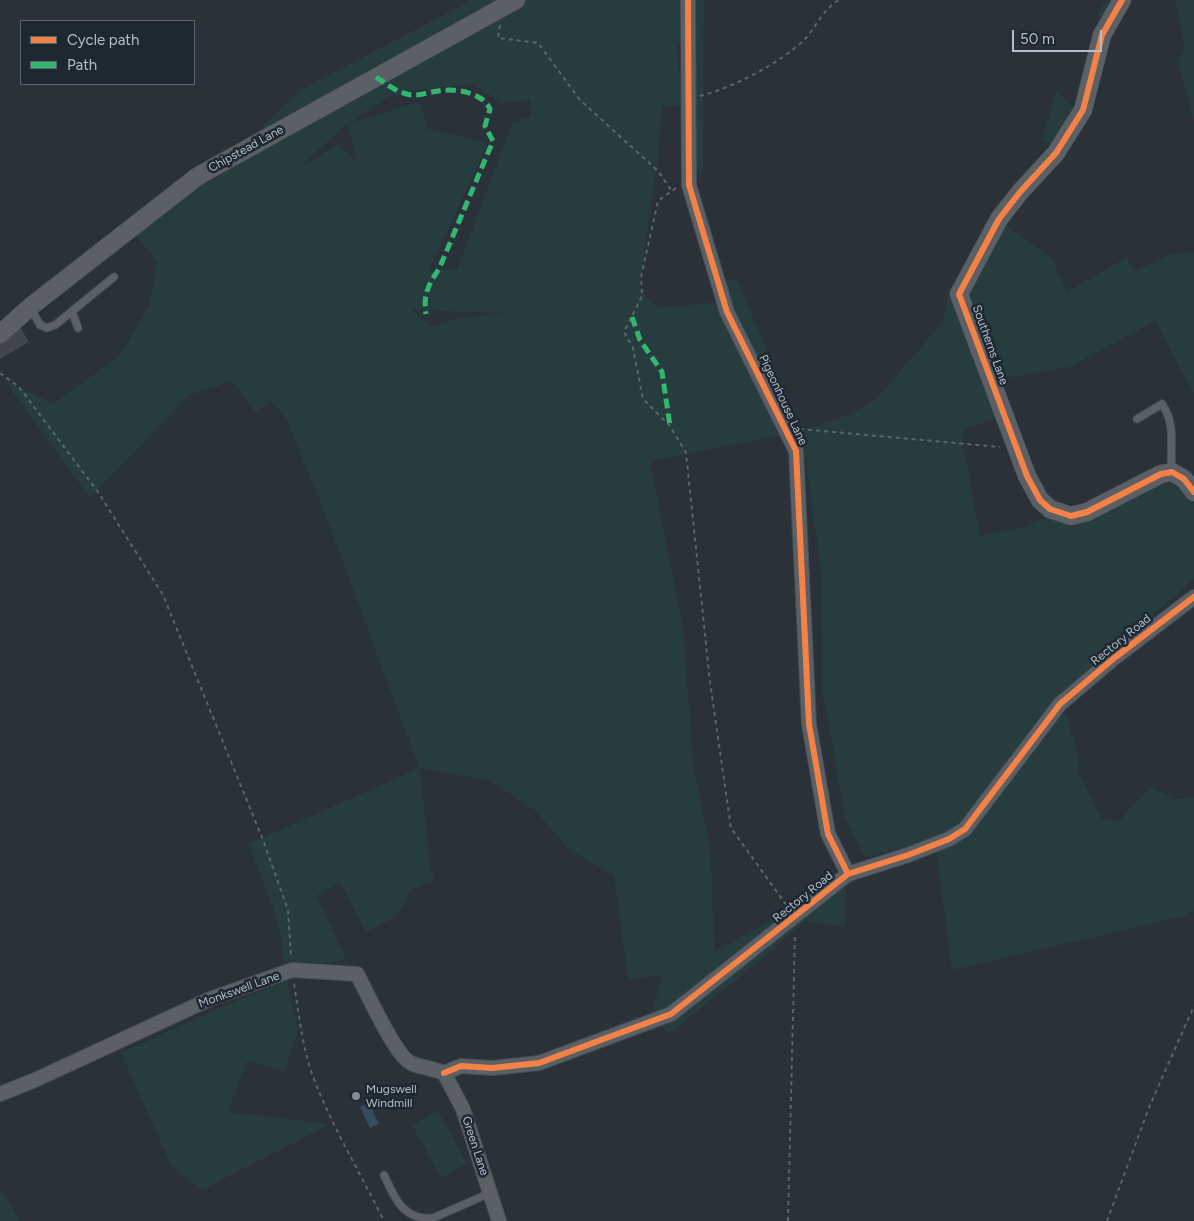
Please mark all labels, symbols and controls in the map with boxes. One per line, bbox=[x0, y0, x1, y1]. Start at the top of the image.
legend bbox=[20, 20, 195, 85]
scale bar bbox=[1014, 20, 1104, 52]
text: 50 m bbox=[1020, 30, 1055, 48]
text: Cycle path bbox=[67, 31, 139, 49]
text: Path bbox=[67, 56, 97, 74]
street label: Chipstead Lane bbox=[206, 122, 286, 176]
street label: Southerns Lane bbox=[969, 303, 1011, 387]
street label: Pigeonhouse Lane bbox=[756, 353, 810, 447]
street label: Rectory Road bbox=[1088, 611, 1154, 669]
street label: Rectory Road bbox=[770, 868, 836, 926]
street label: Monkswell Lane bbox=[197, 969, 281, 1011]
place label: Mugswell Windmill bbox=[366, 1082, 417, 1110]
marker: Mugswell Windmill bbox=[350, 1090, 362, 1102]
street label: Green Lane bbox=[459, 1115, 491, 1177]

